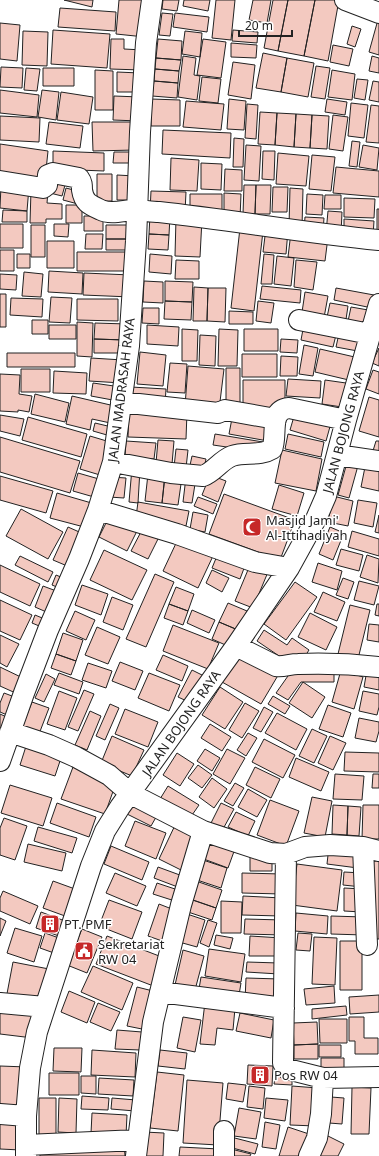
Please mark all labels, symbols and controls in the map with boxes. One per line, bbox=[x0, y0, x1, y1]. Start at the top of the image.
scale bar bbox=[239, 12, 292, 38]
text: 20 m bbox=[245, 17, 273, 34]
street label: JALAN MADRASAH RAYA bbox=[103, 316, 139, 465]
street label: JALAN BOJONG RAYA bbox=[318, 368, 368, 497]
place label: Masjid Jami' Al-Ittihadiyah bbox=[266, 511, 348, 544]
mosque icon: Masjid Jami' Al-Ittihadiyah bbox=[241, 516, 263, 538]
street label: JALAN BOJONG RAYA bbox=[136, 666, 225, 781]
building icon: PT. PMF bbox=[39, 913, 61, 935]
place label: PT. PMF bbox=[64, 915, 112, 933]
place label: Sekretariat RW 04 bbox=[98, 935, 165, 968]
public building icon: Sekretariat RW 04 bbox=[73, 940, 95, 962]
building icon: Pos RW 04 bbox=[249, 1064, 271, 1086]
place label: Pos RW 04 bbox=[274, 1066, 338, 1084]

